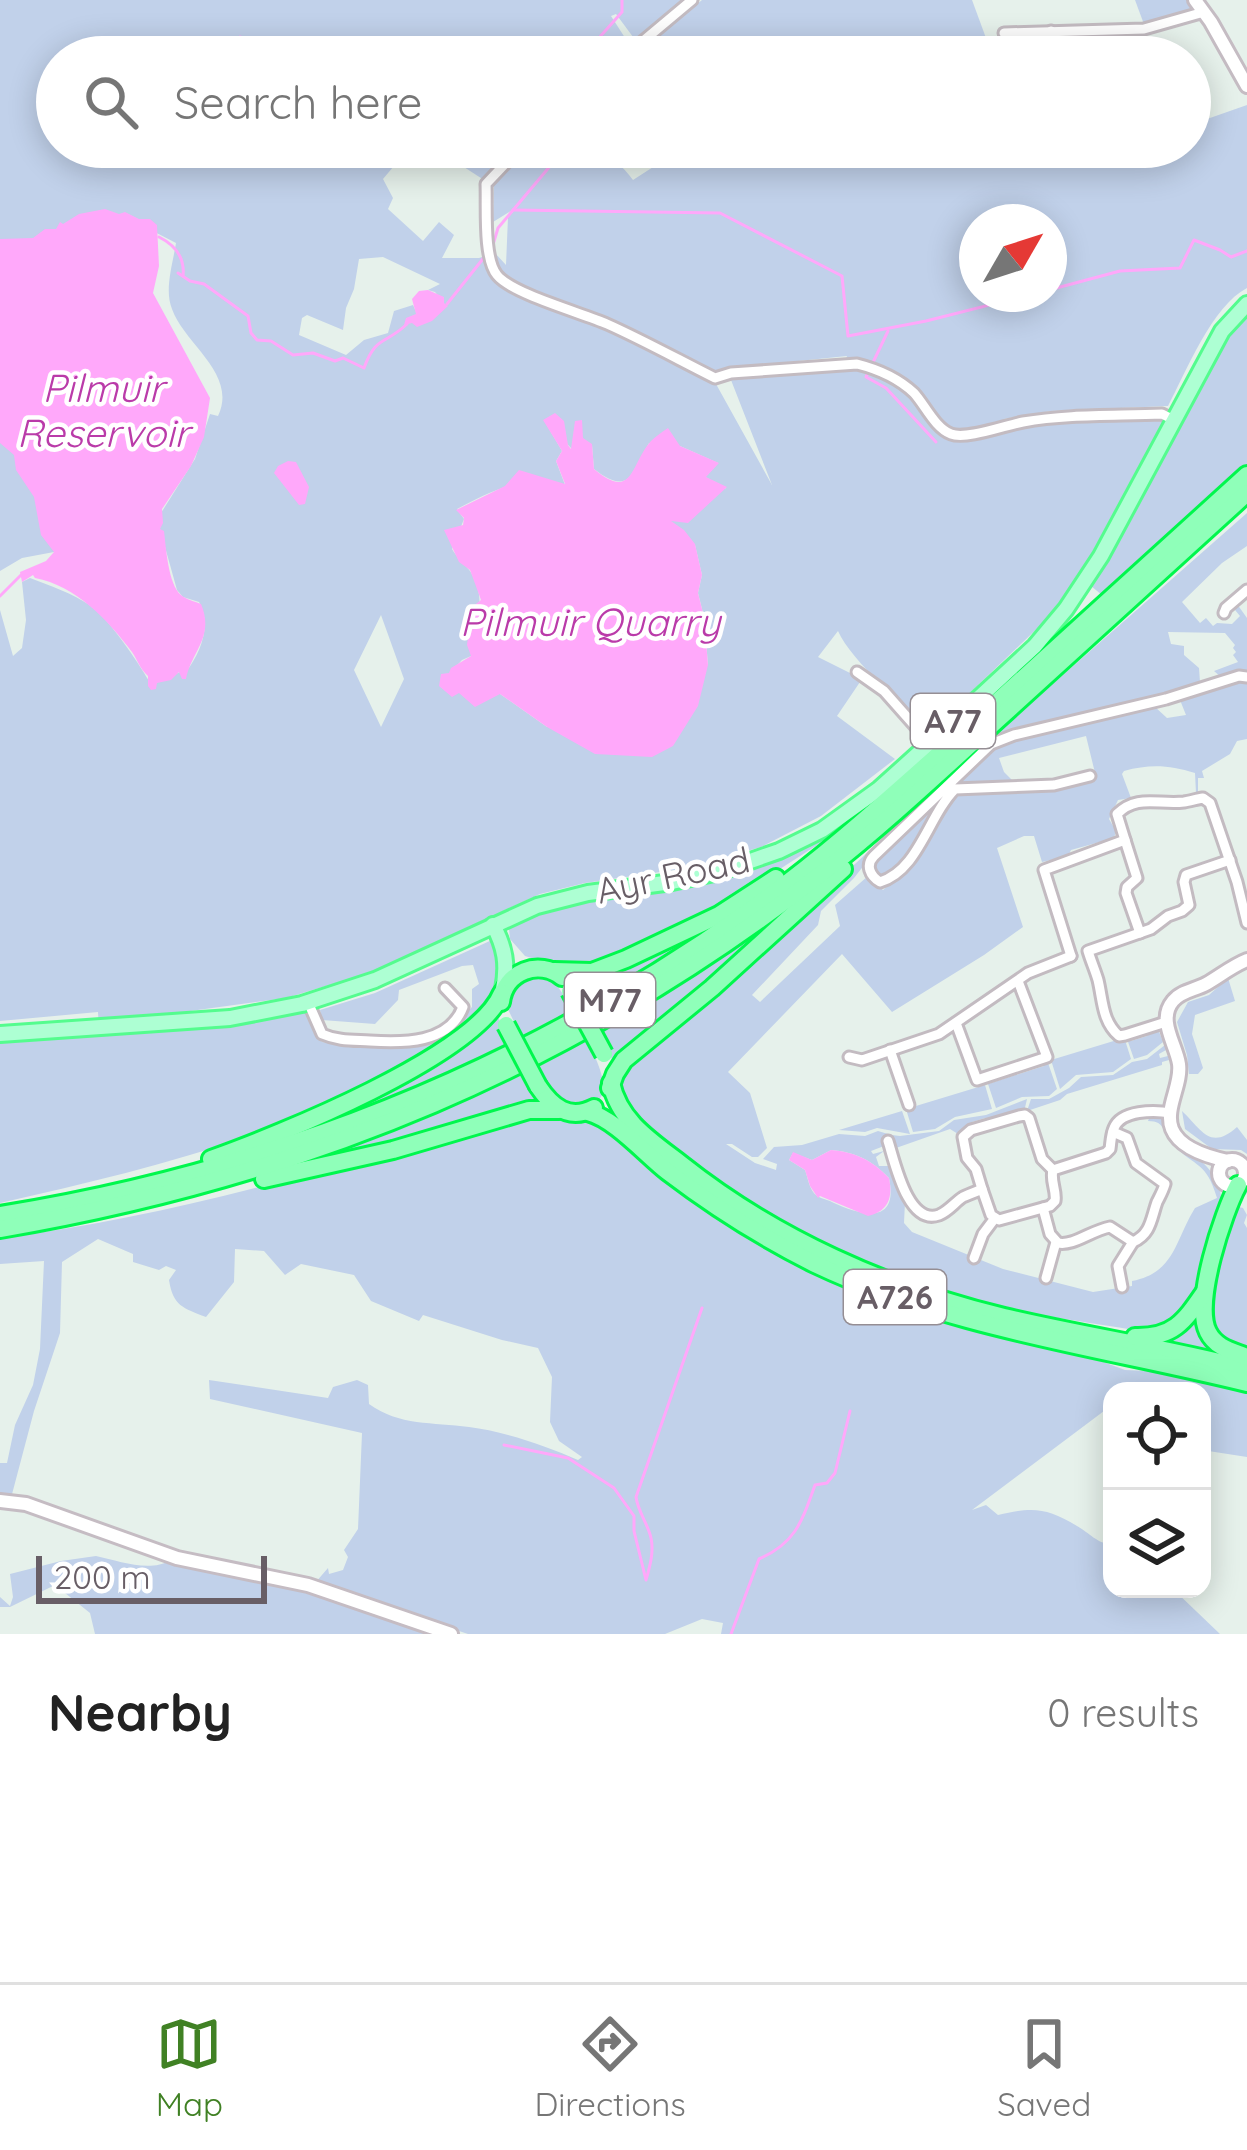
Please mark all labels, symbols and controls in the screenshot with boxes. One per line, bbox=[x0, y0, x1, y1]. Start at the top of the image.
search box bbox=[36, 36, 1211, 168]
icon: search bbox=[78, 69, 144, 135]
text: Search here bbox=[174, 74, 422, 130]
north arrow bbox=[959, 204, 1067, 312]
water label: Pilmuir Reservoir bbox=[17, 363, 194, 457]
water label: Pilmuir Quarry bbox=[460, 597, 722, 646]
road number: A77 bbox=[911, 694, 995, 748]
street label: Ayr Road bbox=[592, 836, 754, 913]
road number: M77 bbox=[565, 973, 655, 1027]
road number: A726 bbox=[844, 1270, 946, 1324]
map controls bbox=[1103, 1382, 1211, 1598]
button: locate bbox=[1103, 1382, 1211, 1490]
button: layers bbox=[1103, 1490, 1211, 1598]
scale bar bbox=[36, 1550, 267, 1603]
text: 200 m bbox=[54, 1556, 151, 1597]
text: Nearby bbox=[48, 1680, 232, 1744]
text: 0 results bbox=[1047, 1688, 1199, 1737]
tab: Map bbox=[156, 2011, 223, 2124]
tab: Directions bbox=[534, 2011, 686, 2124]
tab: Saved bbox=[997, 2011, 1091, 2124]

